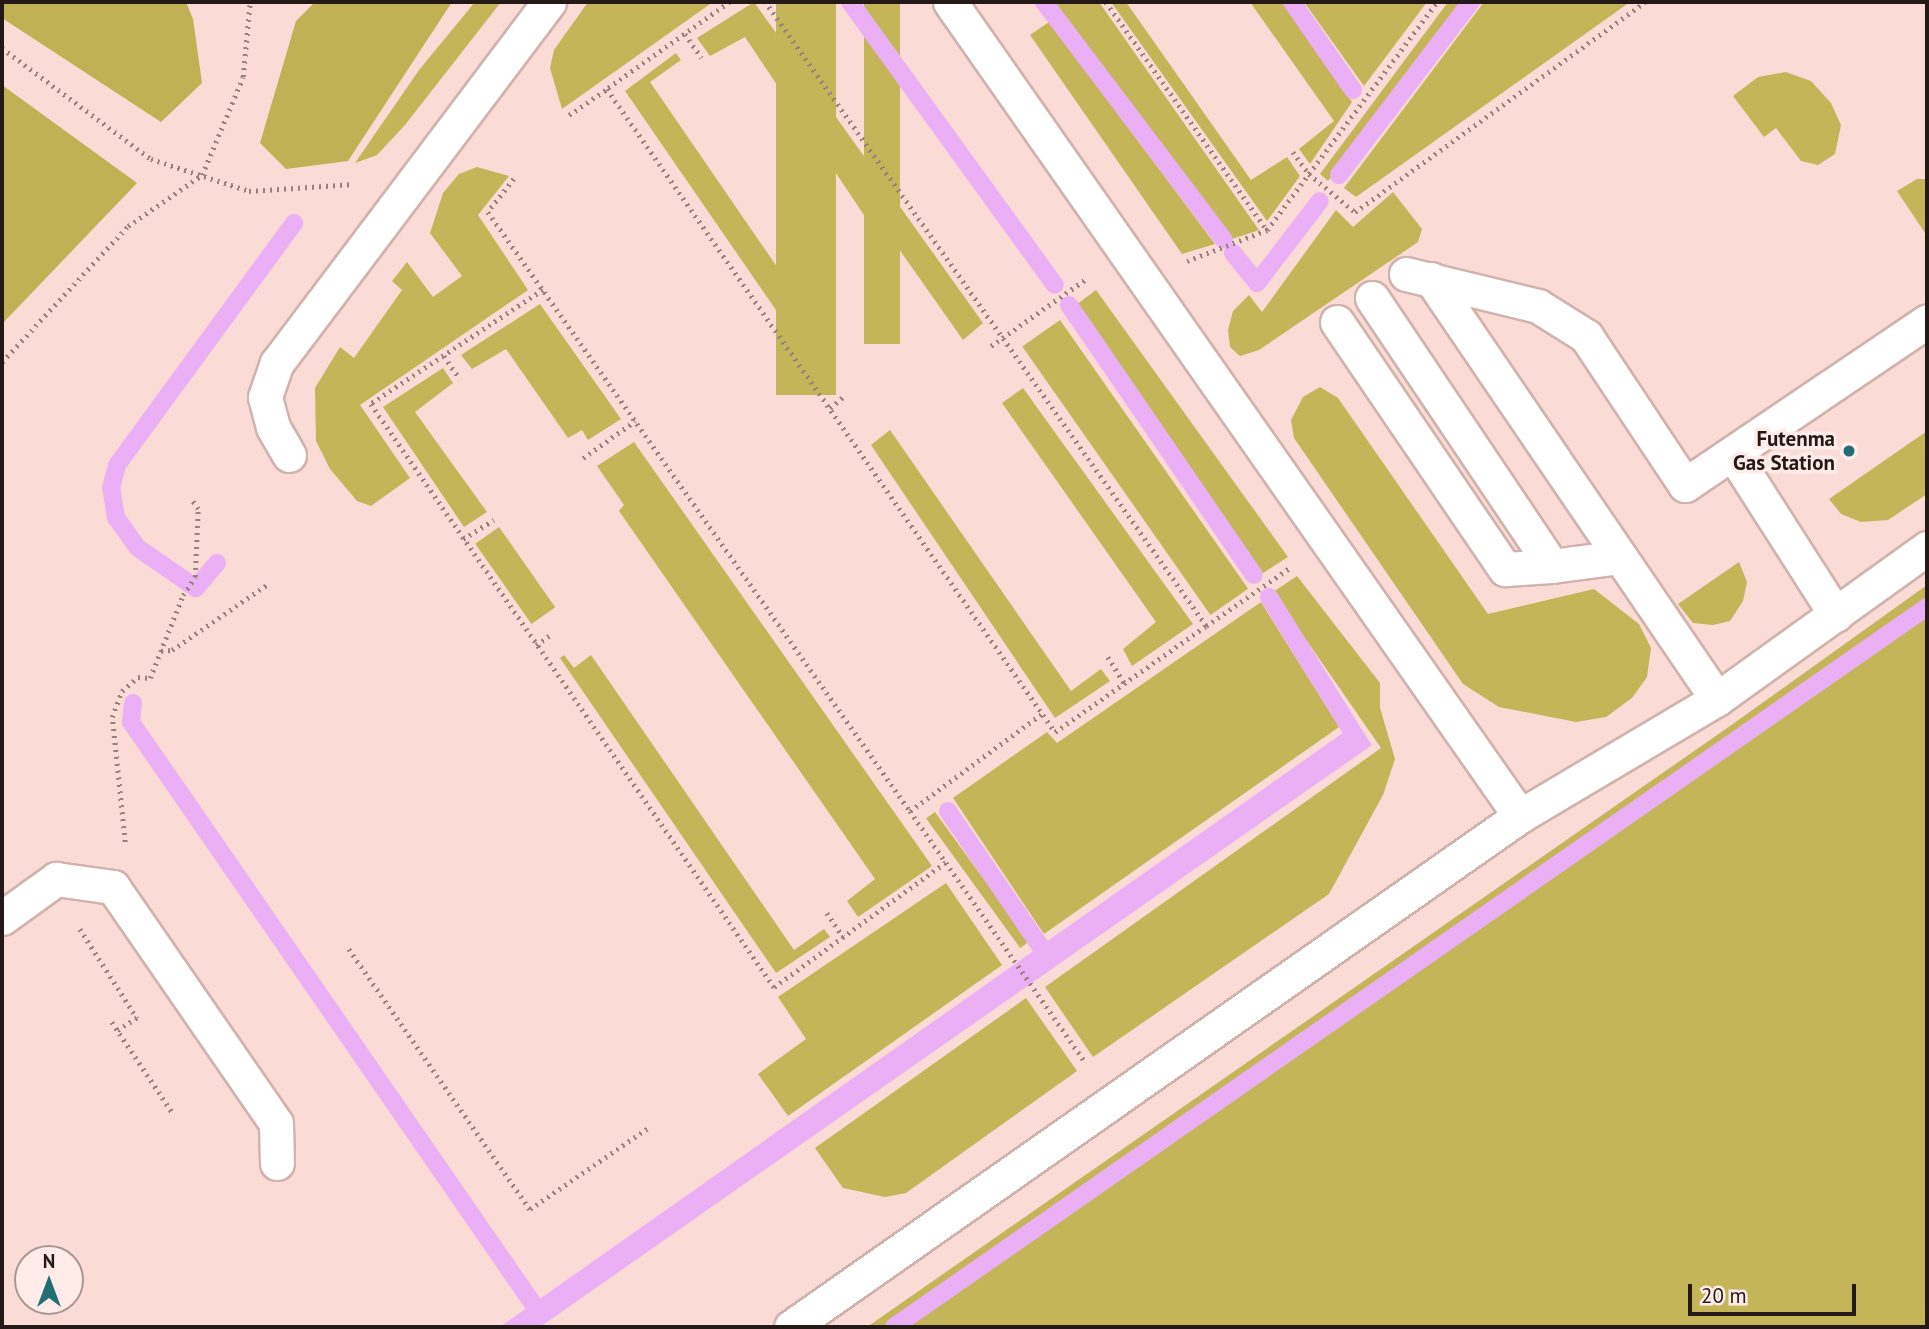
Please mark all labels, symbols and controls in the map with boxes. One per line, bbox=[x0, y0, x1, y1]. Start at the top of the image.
place label: Futenma Gas Station bbox=[1733, 426, 1835, 476]
marker: Futenma Gas Station bbox=[1841, 443, 1857, 459]
north arrow bbox=[14, 1245, 84, 1315]
text: N bbox=[43, 1249, 55, 1273]
scale bar bbox=[1691, 1270, 1859, 1314]
text: 20 m bbox=[1701, 1282, 1747, 1309]

